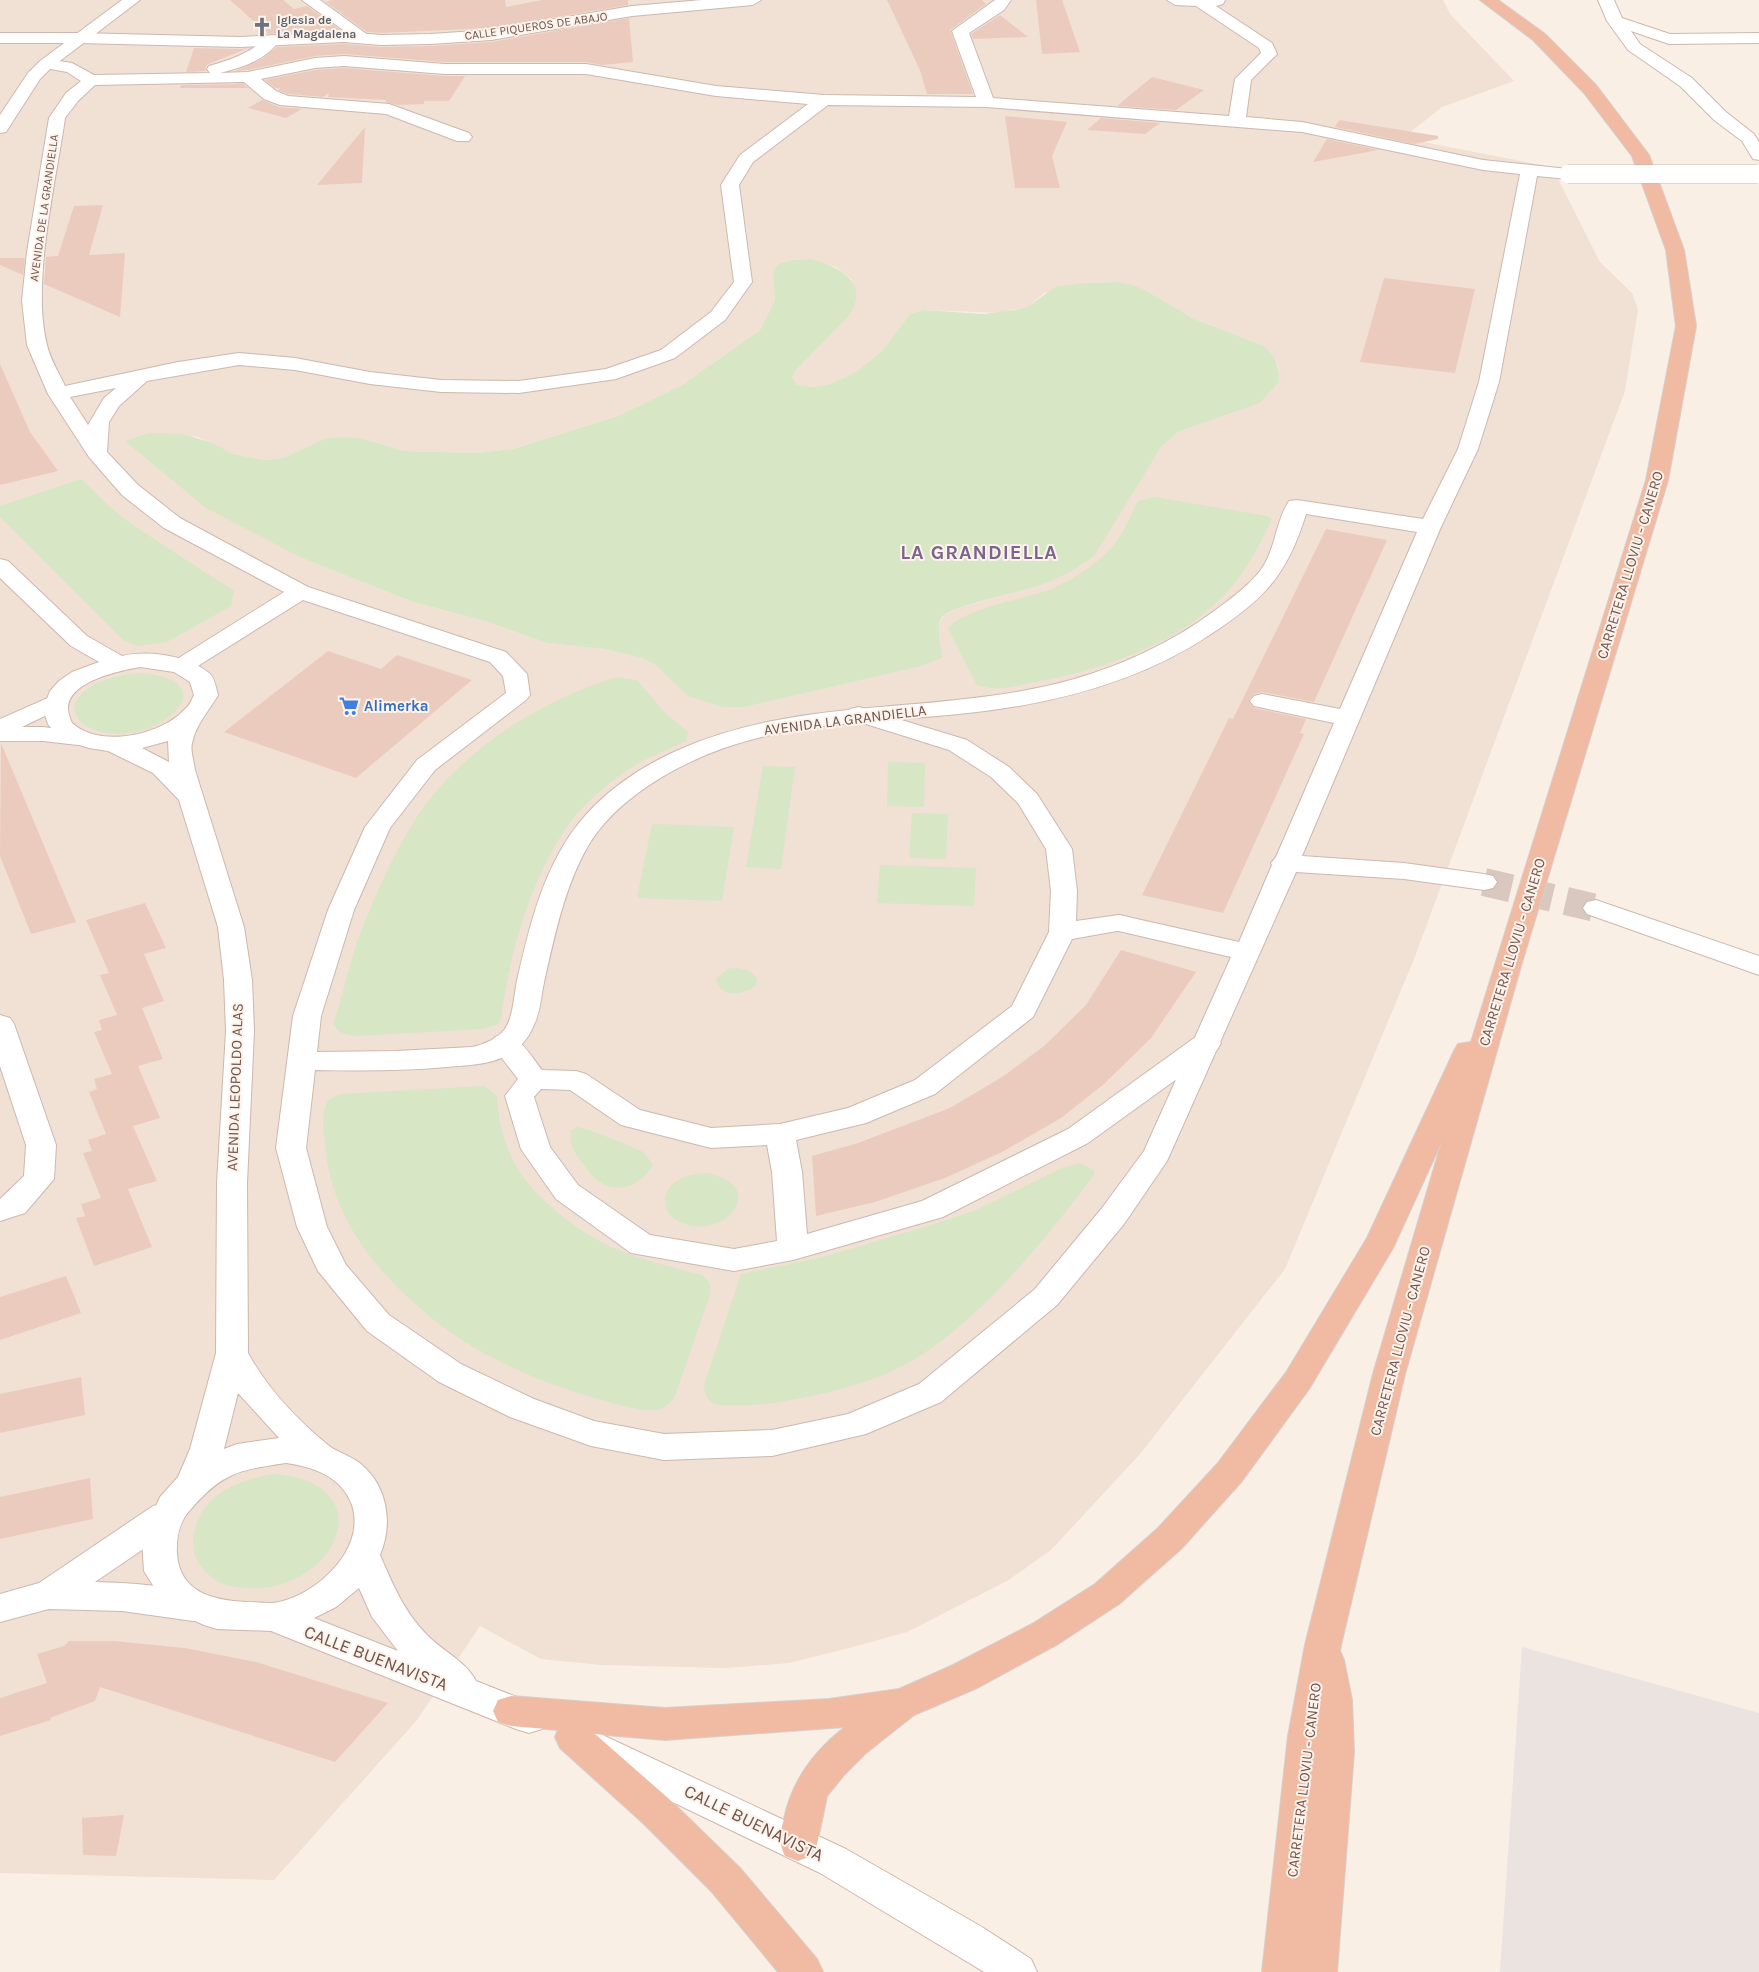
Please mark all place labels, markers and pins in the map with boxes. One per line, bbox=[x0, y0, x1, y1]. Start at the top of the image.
place label: Iglesia de La Magdalena bbox=[277, 13, 356, 41]
church icon: Iglesia de La Magdalena bbox=[251, 16, 273, 38]
supermarket icon: Alimerka bbox=[338, 695, 360, 717]
place label: Alimerka bbox=[364, 697, 429, 715]

